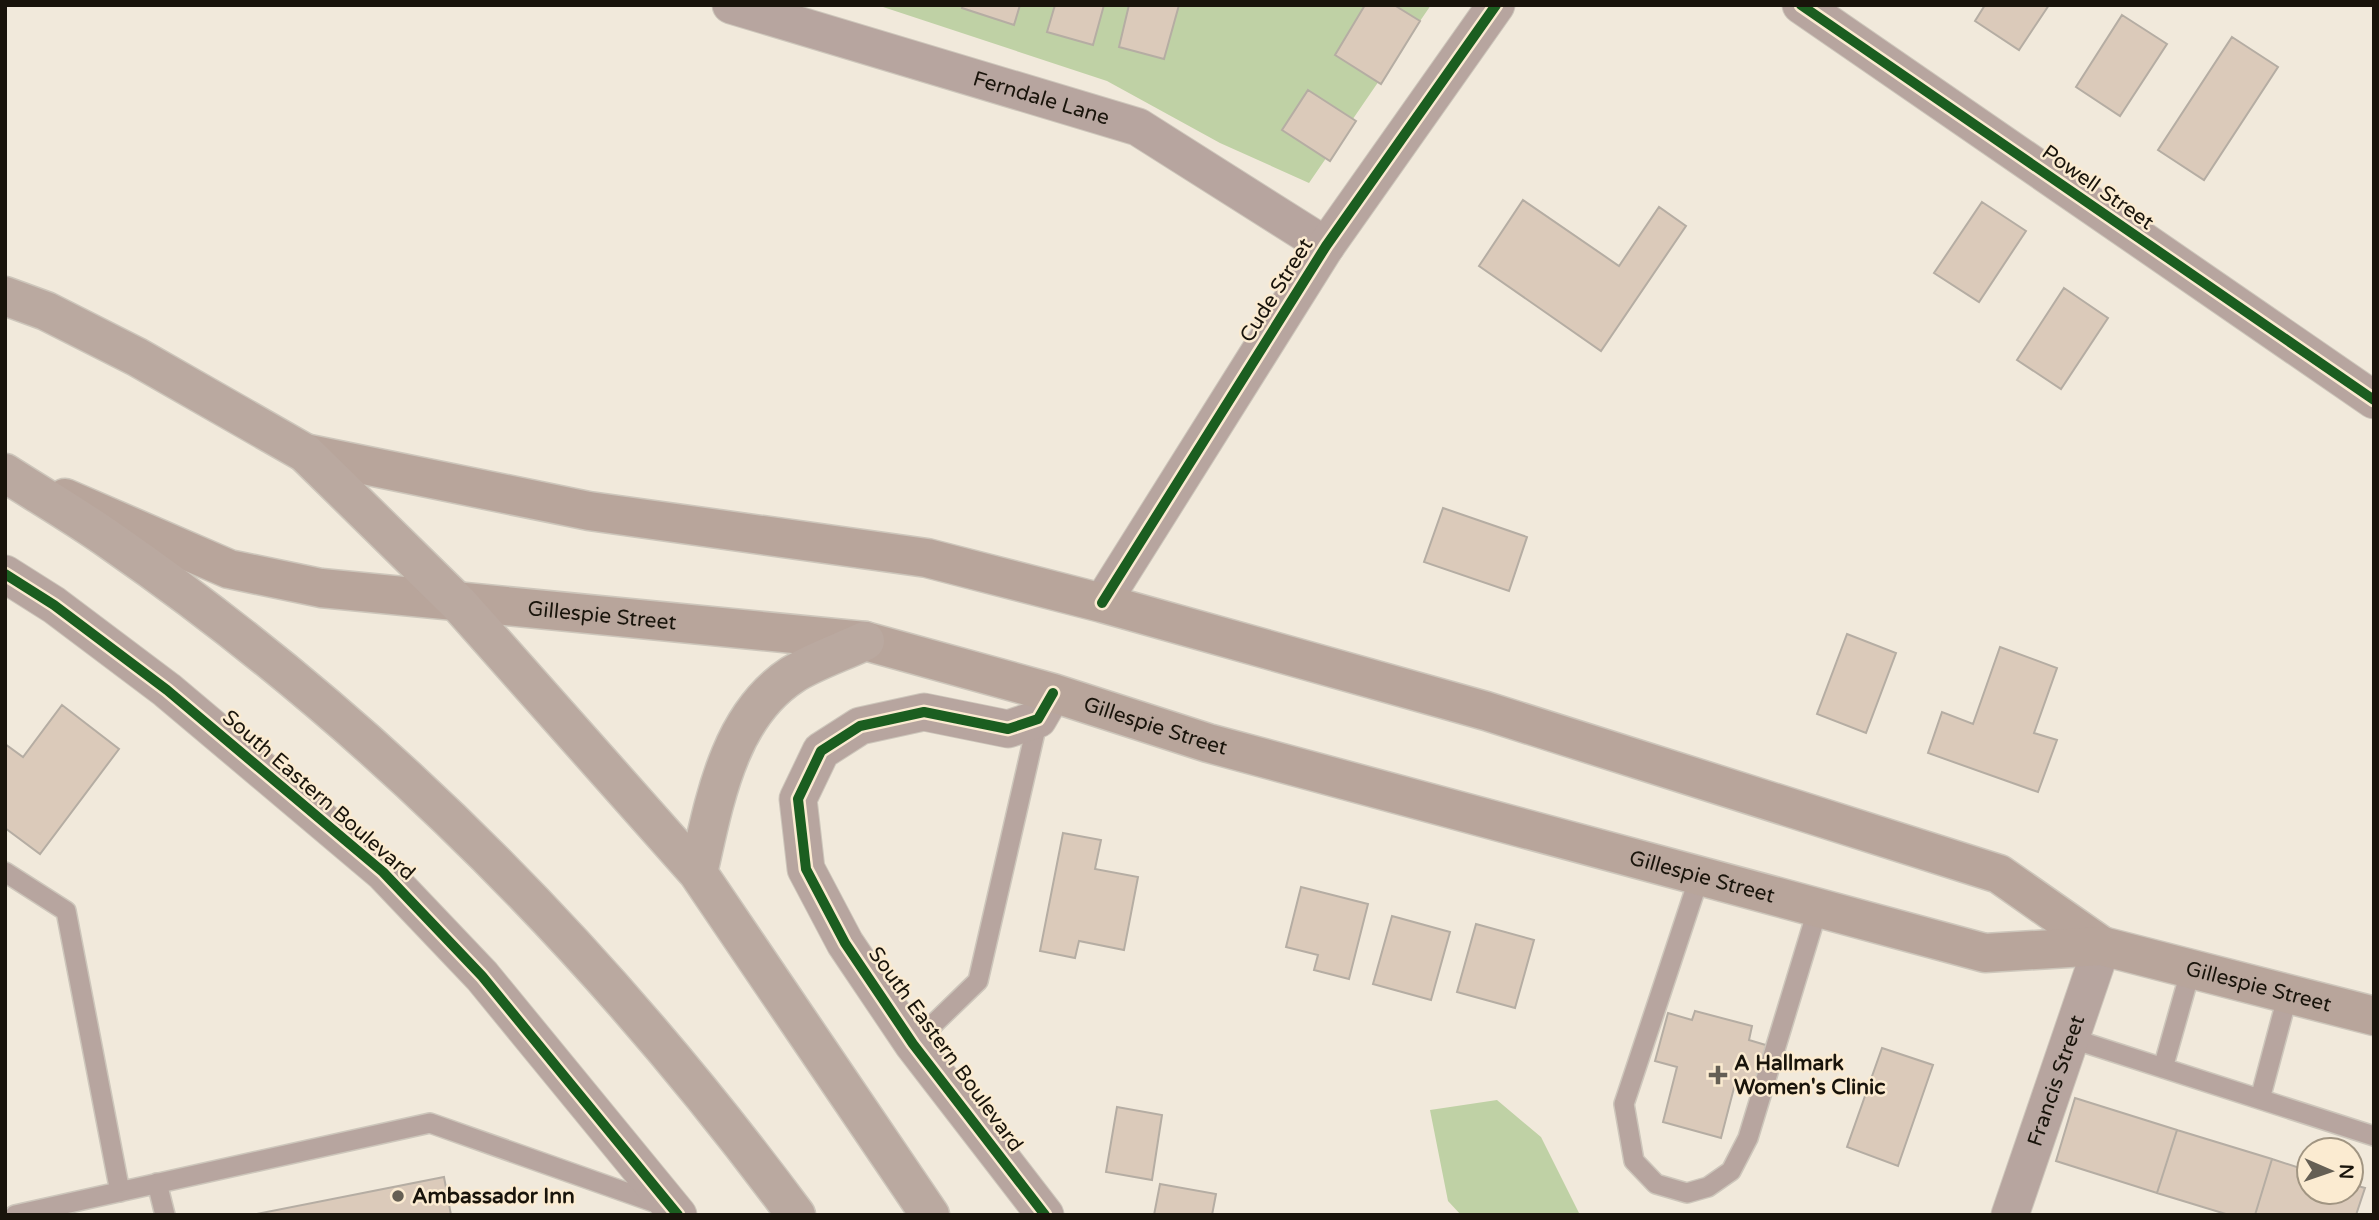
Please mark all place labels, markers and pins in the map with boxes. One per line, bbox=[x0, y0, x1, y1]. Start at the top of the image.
place label: A Hallmark Women's Clinic bbox=[1734, 1051, 1885, 1100]
marker: A Hallmark Women's Clinic bbox=[1708, 1065, 1728, 1085]
place label: Ambassador Inn bbox=[412, 1184, 575, 1209]
marker: Ambassador Inn bbox=[390, 1188, 406, 1204]

